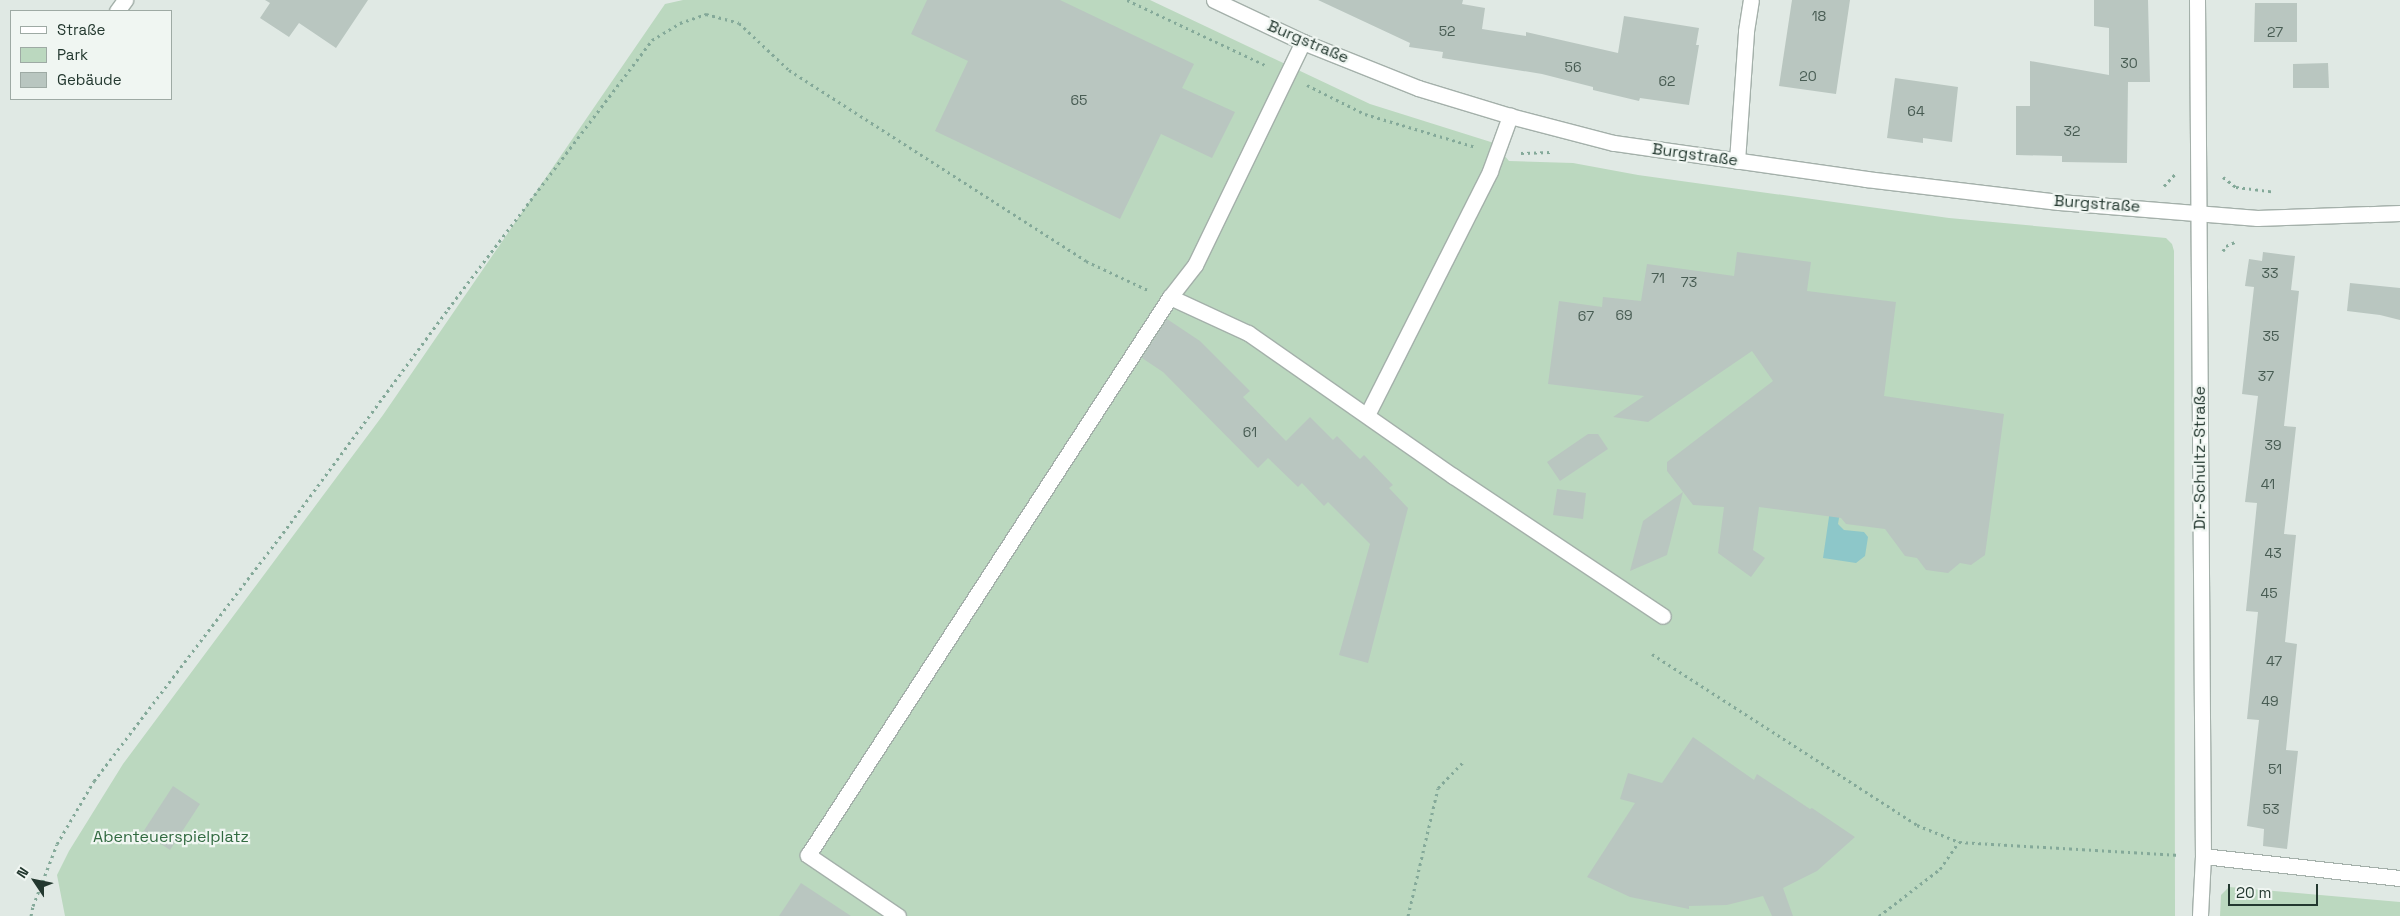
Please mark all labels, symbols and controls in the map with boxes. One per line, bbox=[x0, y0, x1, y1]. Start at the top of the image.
house number: 18 bbox=[1812, 8, 1826, 24]
legend bbox=[10, 10, 172, 100]
street label: Burgstraße bbox=[1264, 16, 1352, 68]
text: Straße bbox=[57, 20, 105, 39]
house number: 52 bbox=[1439, 23, 1455, 39]
house number: 27 bbox=[2267, 24, 2283, 40]
text: Park bbox=[57, 45, 88, 64]
house number: 30 bbox=[2120, 55, 2138, 71]
house number: 56 bbox=[1565, 59, 1581, 75]
house number: 20 bbox=[1799, 68, 1817, 84]
text: Gebäude bbox=[57, 70, 122, 89]
house number: 62 bbox=[1659, 73, 1675, 89]
house number: 65 bbox=[1071, 92, 1087, 108]
house number: 64 bbox=[1907, 103, 1925, 119]
house number: 32 bbox=[2064, 123, 2080, 139]
street label: Burgstraße bbox=[1651, 139, 1739, 171]
street label: Burgstraße bbox=[2053, 191, 2141, 217]
house number: 33 bbox=[2262, 265, 2278, 281]
house number: 71 bbox=[1651, 270, 1665, 286]
house number: 73 bbox=[1681, 274, 1697, 290]
house number: 69 bbox=[1615, 307, 1633, 323]
house number: 67 bbox=[1578, 308, 1594, 324]
house number: 35 bbox=[2263, 328, 2279, 344]
house number: 37 bbox=[2258, 368, 2274, 384]
street label: Dr.-Schultz-Straße bbox=[2190, 386, 2210, 530]
house number: 61 bbox=[1243, 424, 1257, 440]
house number: 39 bbox=[2264, 437, 2282, 453]
house number: 41 bbox=[2261, 476, 2275, 492]
house number: 43 bbox=[2264, 545, 2282, 561]
house number: 45 bbox=[2260, 585, 2278, 601]
house number: 47 bbox=[2266, 653, 2282, 669]
house number: 49 bbox=[2261, 693, 2279, 709]
house number: 51 bbox=[2268, 761, 2282, 777]
house number: 53 bbox=[2263, 801, 2279, 817]
park label: Abenteuerspielplatz bbox=[93, 827, 249, 847]
north arrow bbox=[10, 856, 60, 906]
text: N bbox=[12, 864, 33, 882]
scale bar bbox=[2230, 874, 2320, 906]
text: 20 m bbox=[2236, 883, 2271, 902]

